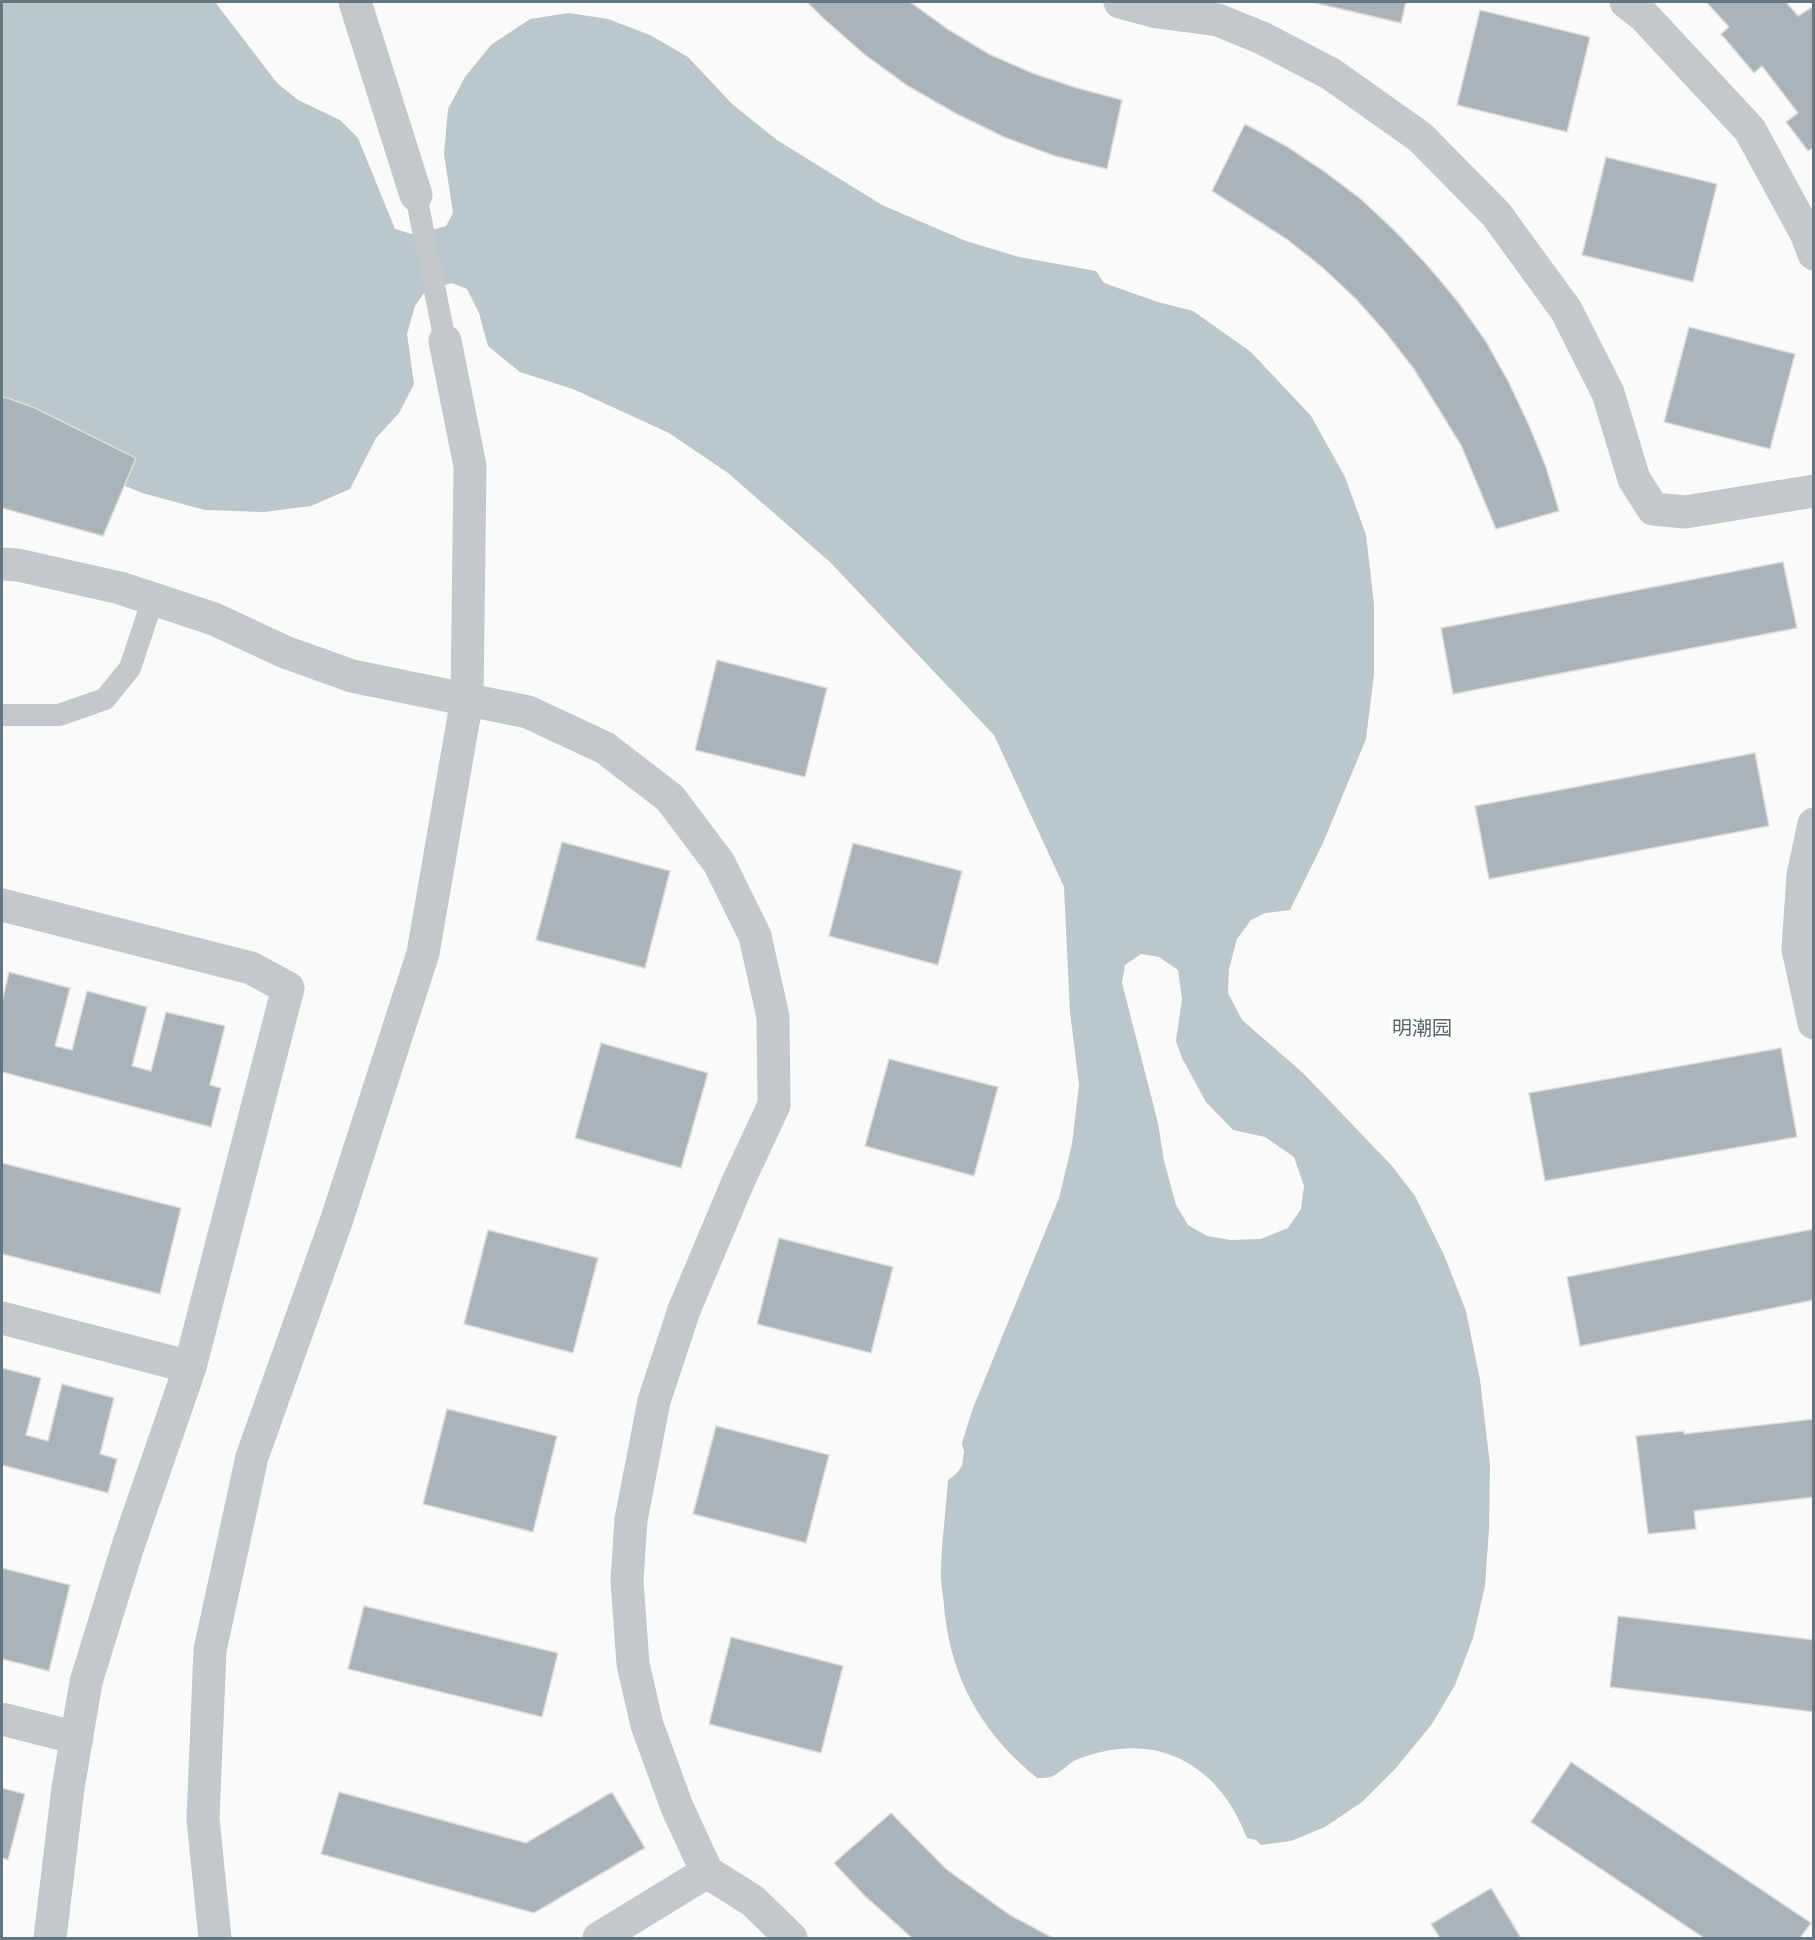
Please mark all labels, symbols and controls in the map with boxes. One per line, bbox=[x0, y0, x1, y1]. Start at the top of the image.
district label: 明潮园 bbox=[1392, 1014, 1452, 1041]

